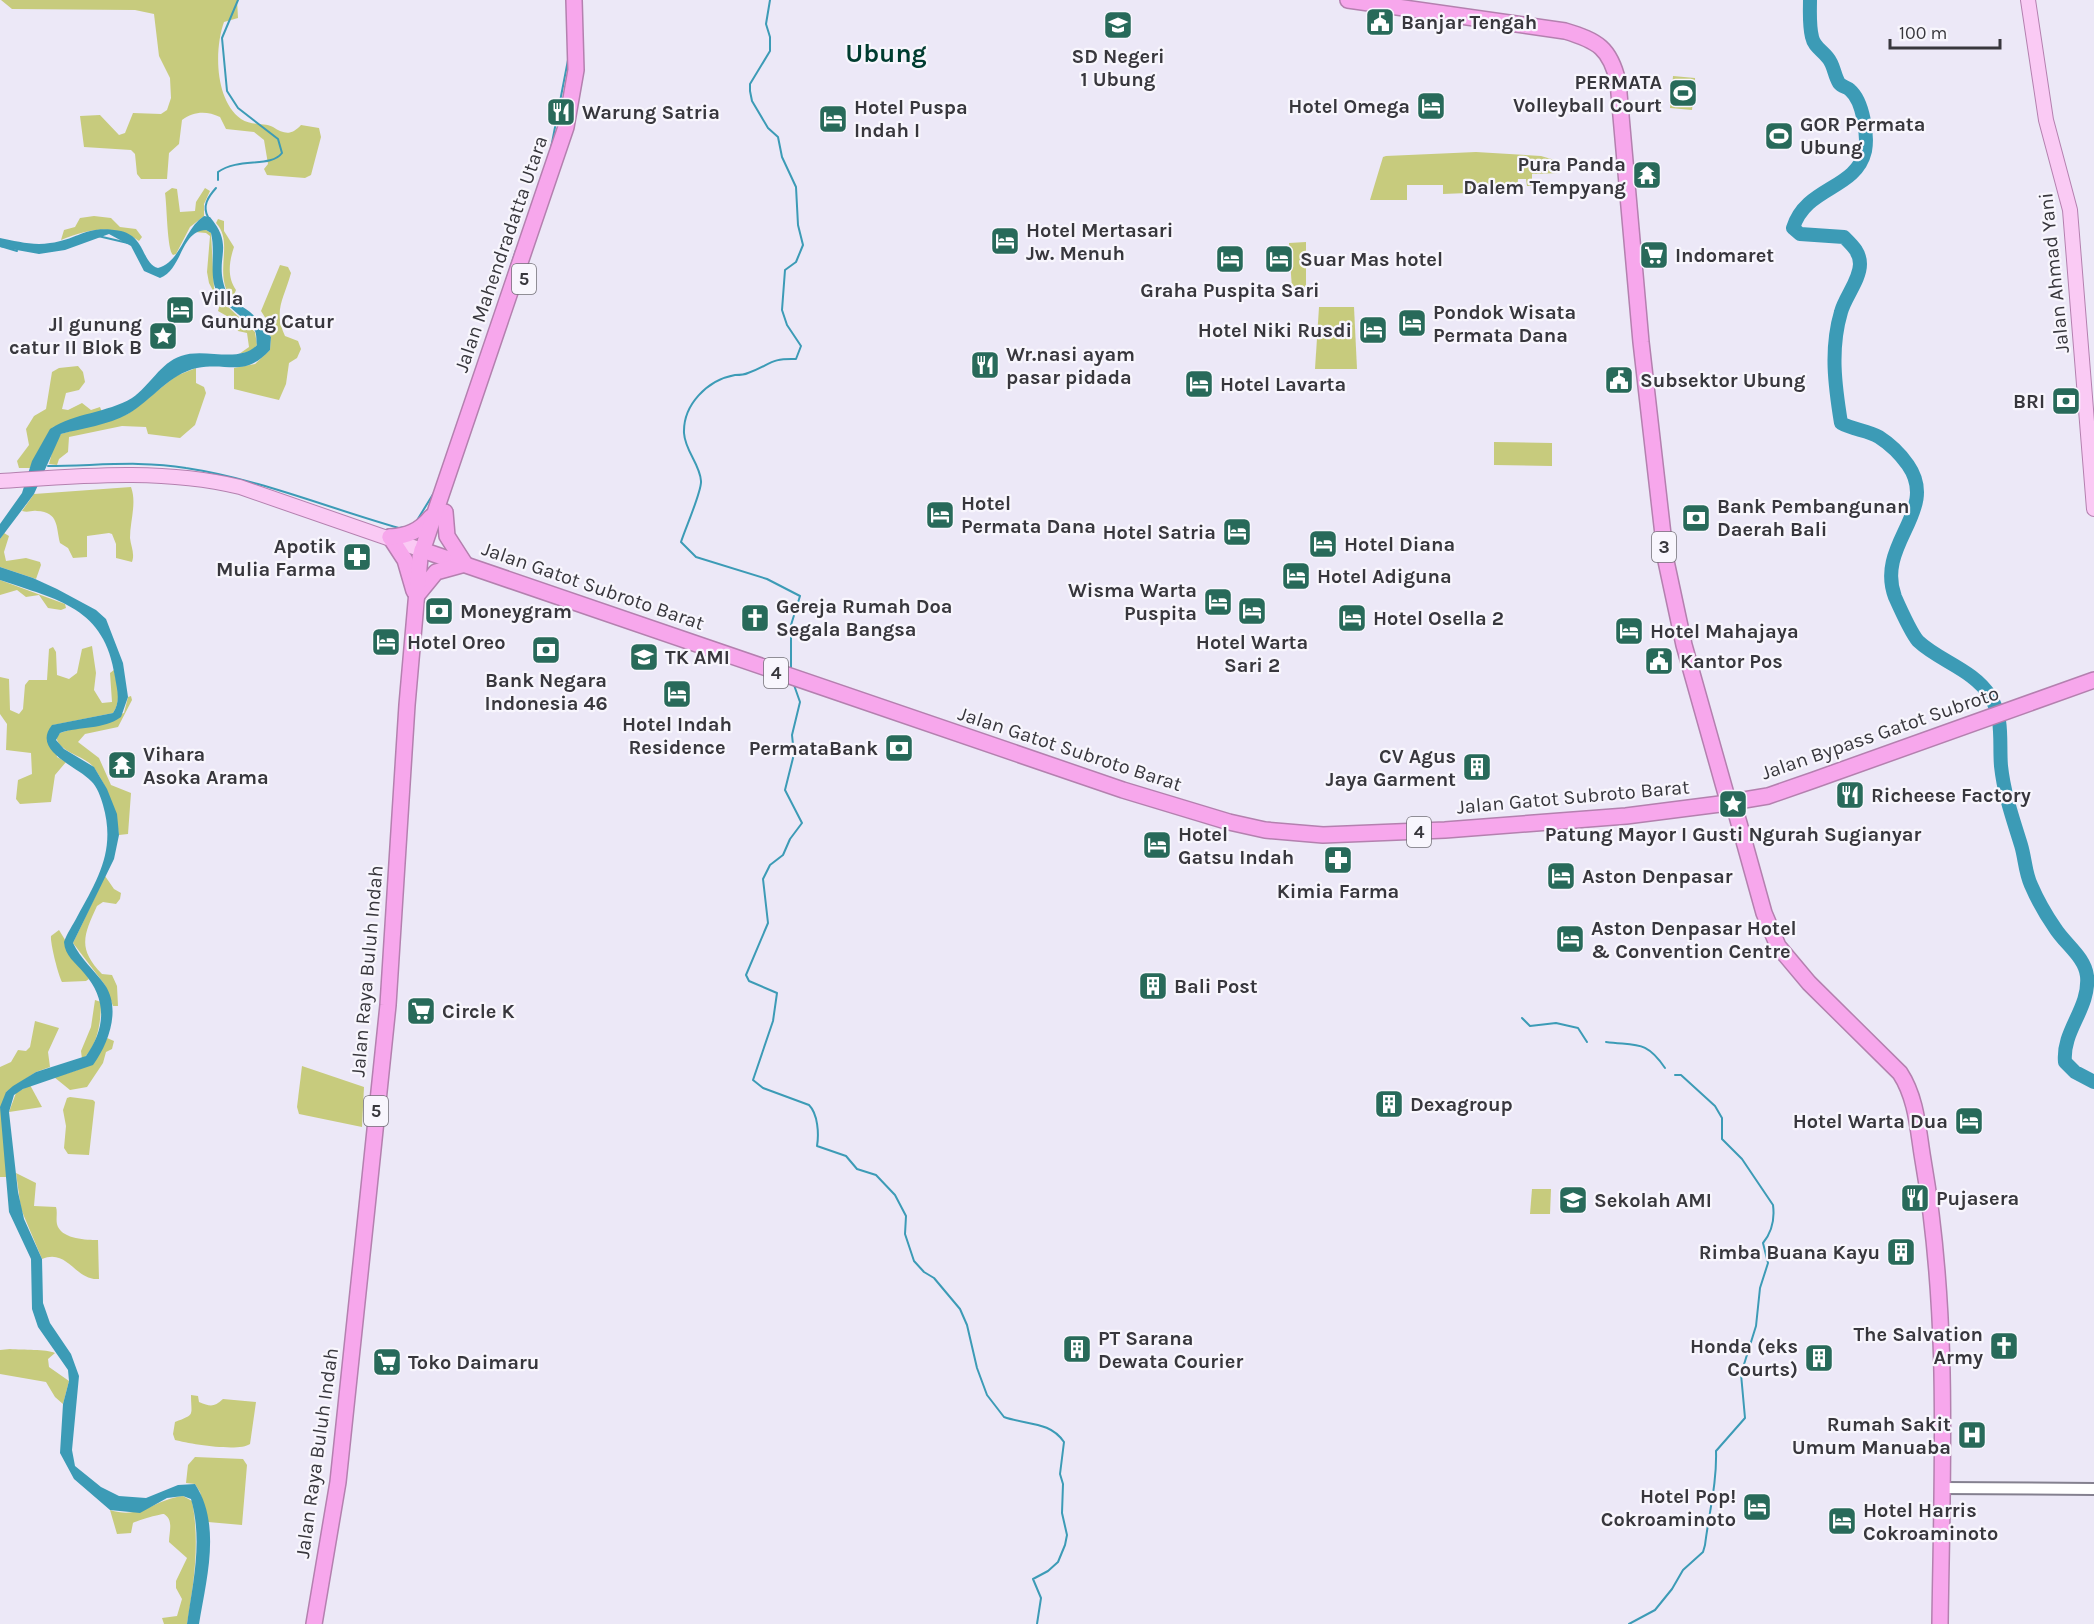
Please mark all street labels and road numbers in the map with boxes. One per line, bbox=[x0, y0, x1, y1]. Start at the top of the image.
street label: Jalan Mahendradatta Utara bbox=[450, 133, 552, 375]
street label: Jalan Ahmad Yani bbox=[2034, 192, 2074, 354]
road number: 5 bbox=[512, 264, 536, 294]
road number: 3 bbox=[1652, 532, 1676, 562]
street label: Jalan Gatot Subroto Barat bbox=[479, 537, 708, 635]
road number: 4 bbox=[764, 658, 788, 688]
street label: Jalan Bypass Gatot Subroto bbox=[1758, 681, 2002, 785]
street label: Jalan Gatot Subroto Barat bbox=[955, 702, 1185, 796]
street label: Jalan Gatot Subroto Barat bbox=[1456, 775, 1691, 819]
road number: 4 bbox=[1407, 817, 1431, 847]
street label: Jalan Raya Buluh Indah bbox=[346, 864, 388, 1078]
road number: 5 bbox=[364, 1096, 388, 1126]
street label: Jalan Raya Buluh Indah bbox=[291, 1346, 343, 1560]

